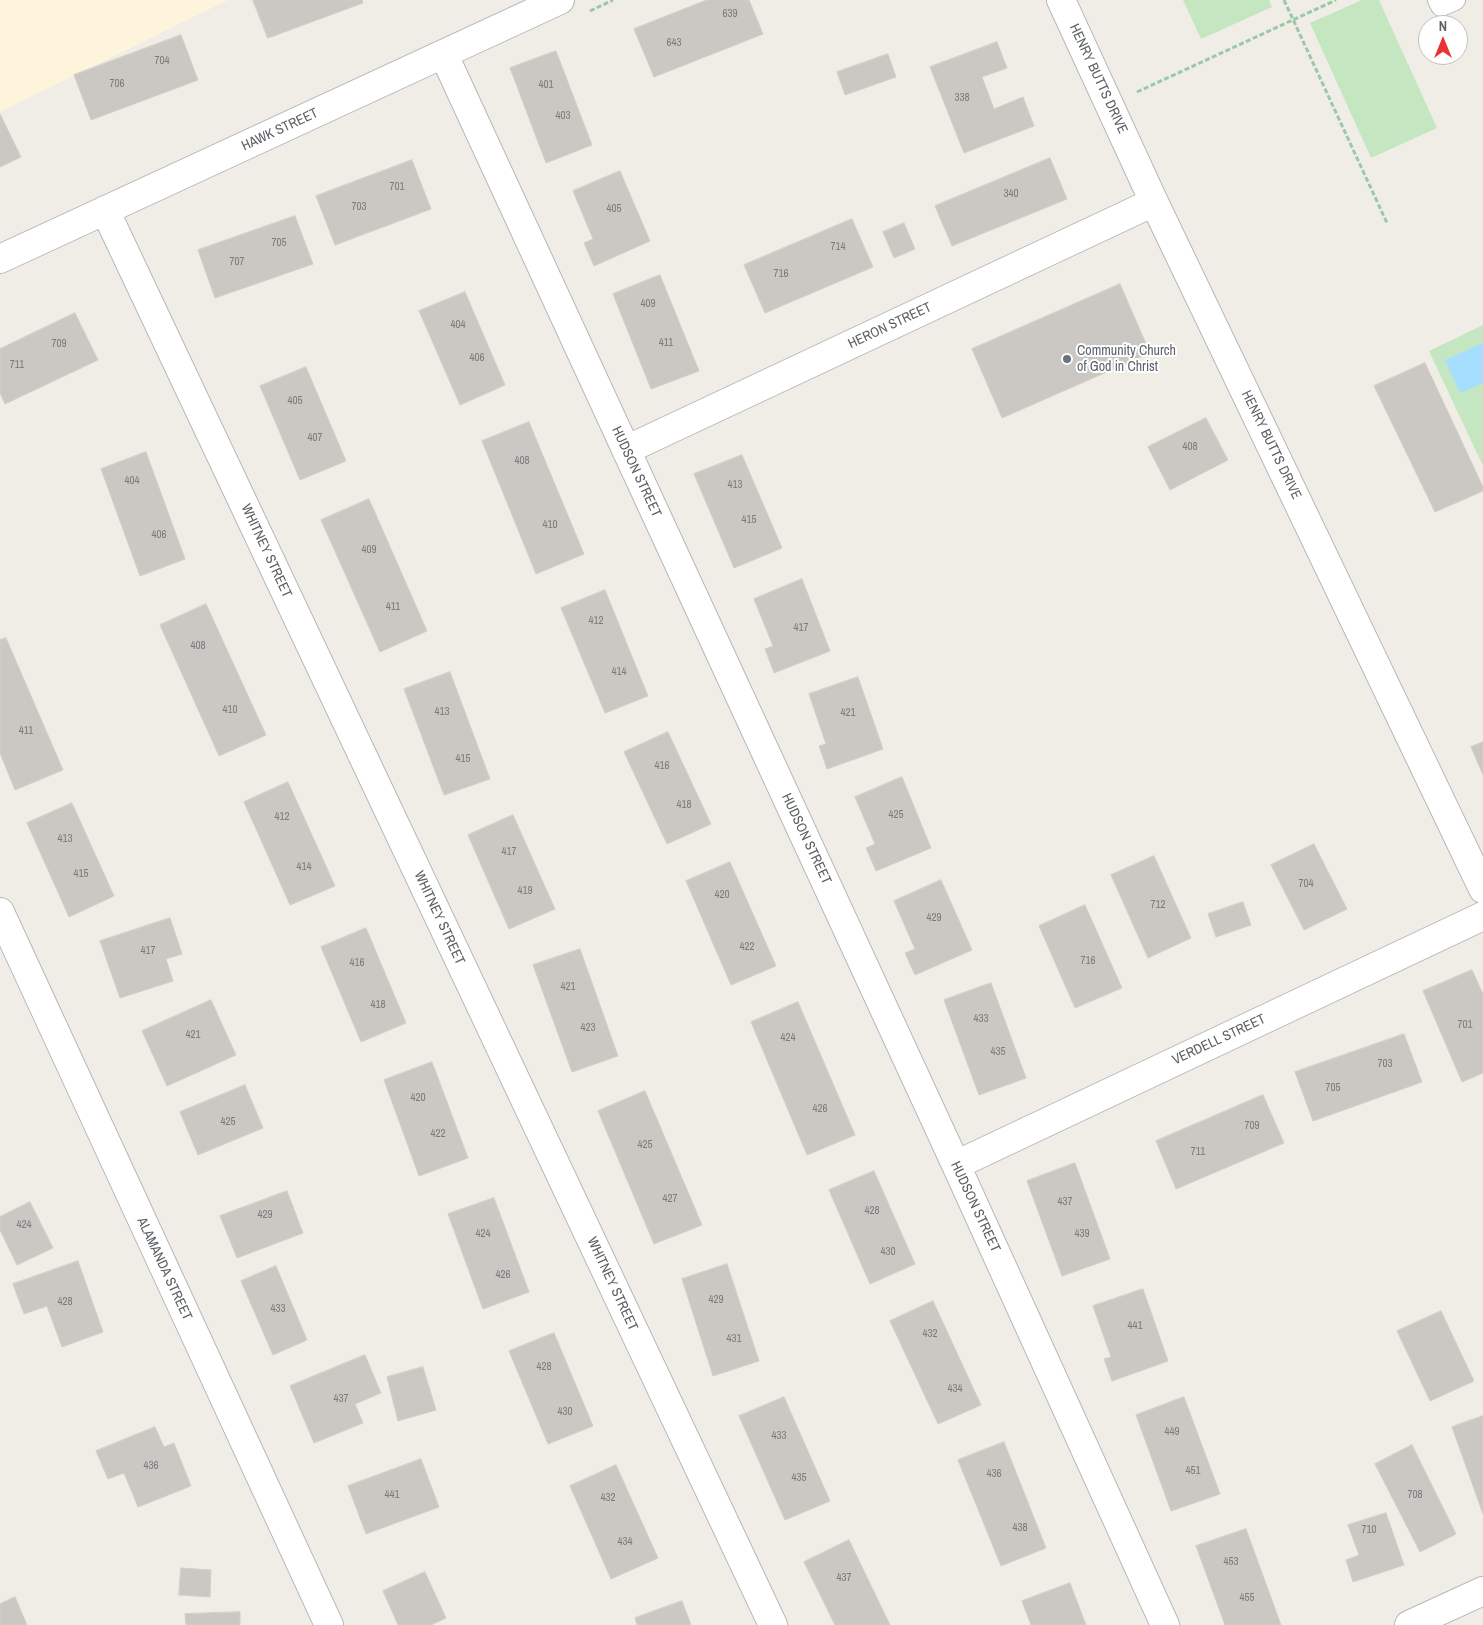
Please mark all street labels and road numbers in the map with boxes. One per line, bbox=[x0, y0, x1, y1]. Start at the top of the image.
street label: HENRY BUTTS DRIVE bbox=[1065, 21, 1131, 137]
street label: HAWK STREET bbox=[239, 105, 321, 155]
street label: HERON STREET bbox=[846, 299, 934, 353]
street label: HENRY BUTTS DRIVE bbox=[1237, 388, 1305, 502]
street label: HUDSON STREET bbox=[608, 424, 664, 520]
street label: WHITNEY STREET bbox=[237, 501, 295, 601]
street label: HUDSON STREET bbox=[778, 791, 834, 887]
street label: WHITNEY STREET bbox=[410, 868, 468, 968]
street label: VERDELL STREET bbox=[1170, 1011, 1268, 1069]
street label: HUDSON STREET bbox=[947, 1159, 1003, 1255]
street label: ALAMANDA STREET bbox=[133, 1215, 195, 1323]
street label: WHITNEY STREET bbox=[583, 1234, 641, 1334]

